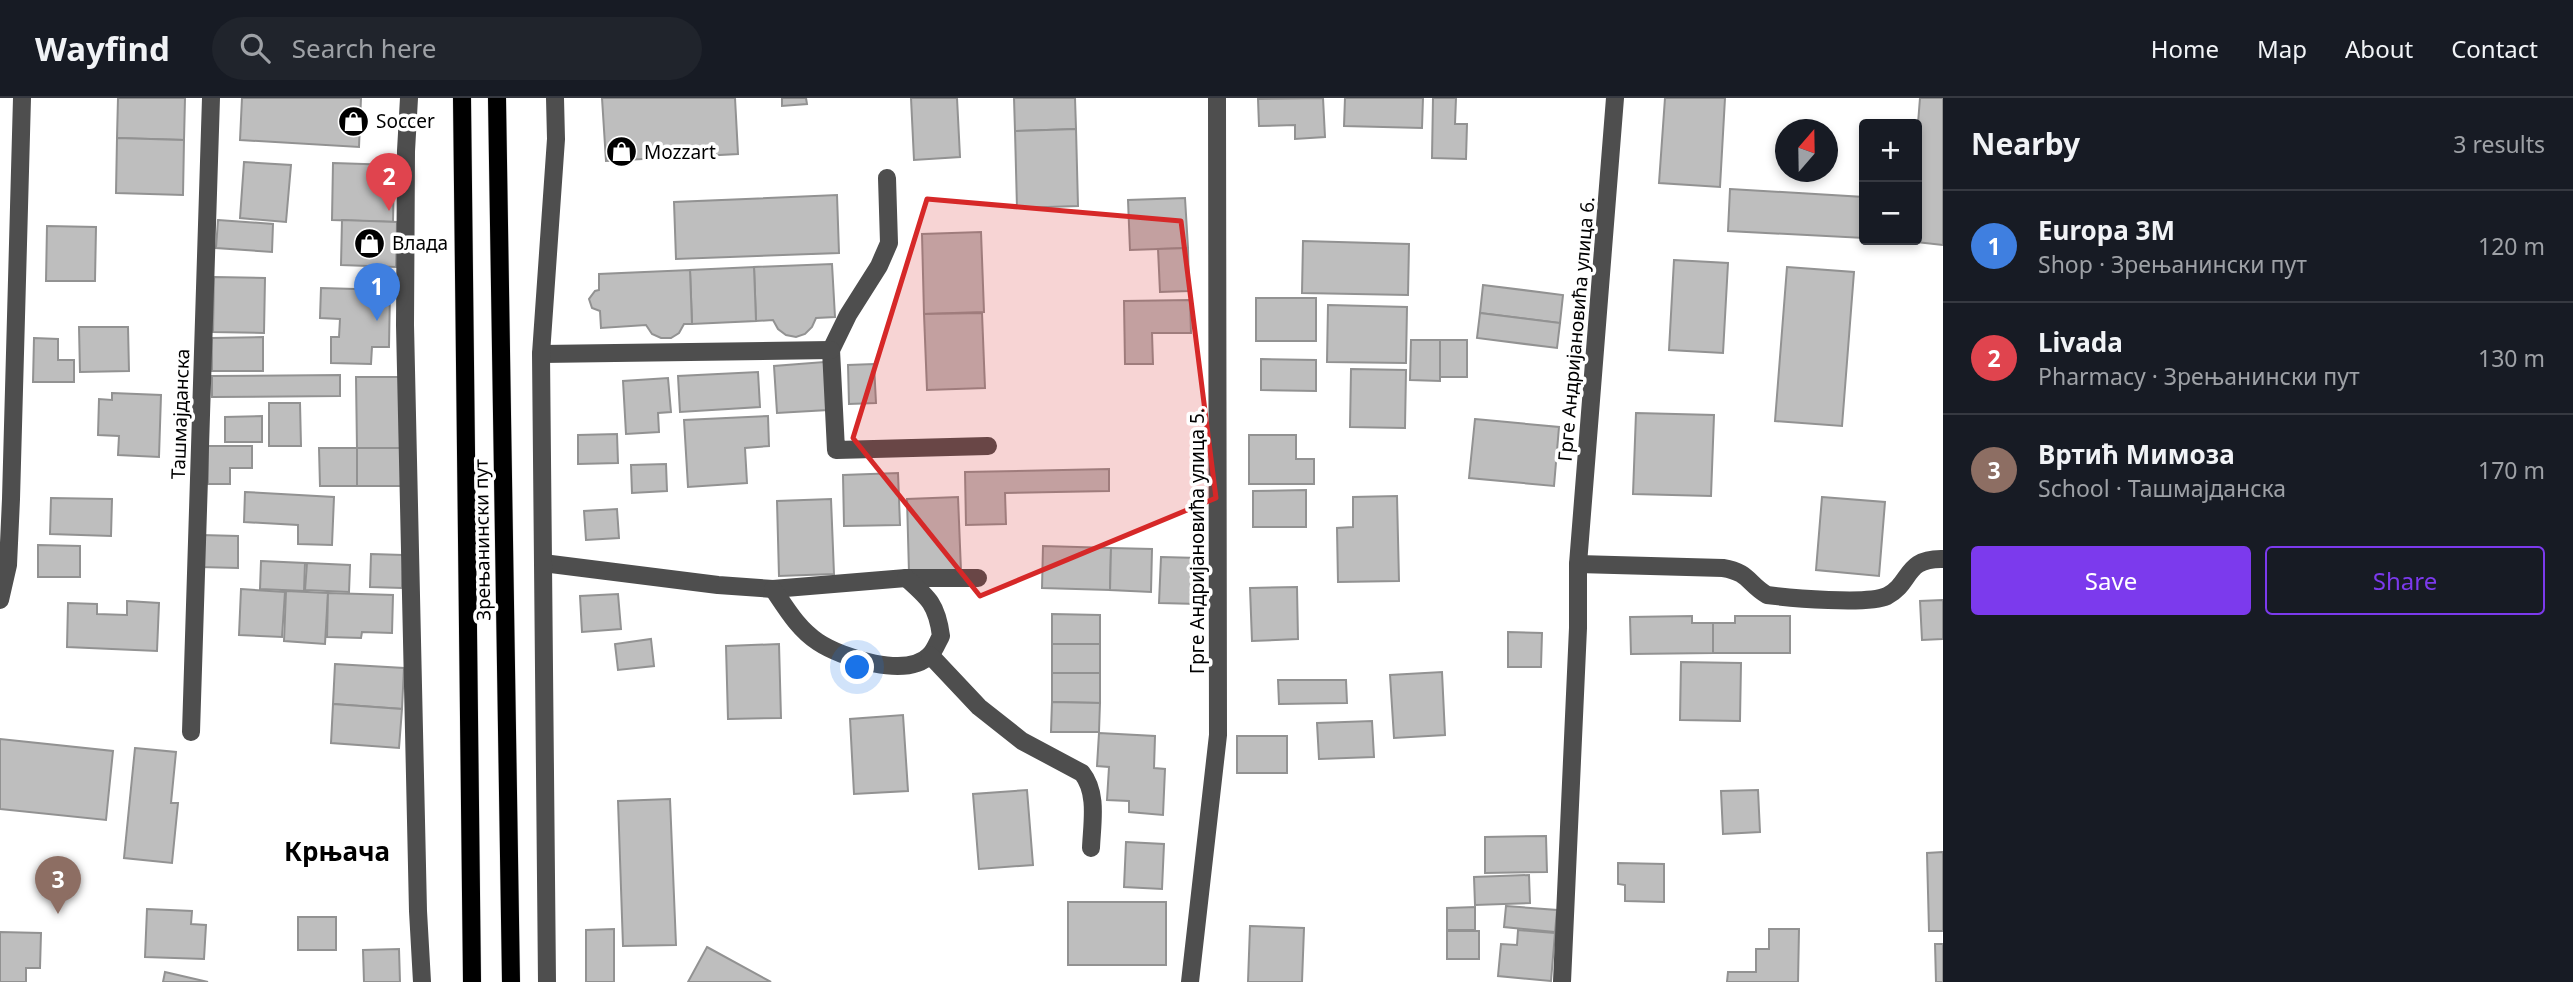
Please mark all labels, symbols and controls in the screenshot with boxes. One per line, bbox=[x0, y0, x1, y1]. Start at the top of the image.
search box bbox=[212, 17, 702, 80]
text: Wayfind bbox=[35, 26, 170, 71]
icon: search bbox=[236, 29, 274, 67]
text: Search here bbox=[292, 30, 436, 66]
text: Home bbox=[2151, 32, 2219, 65]
text: Map bbox=[2257, 32, 2307, 65]
text: About bbox=[2345, 32, 2413, 65]
text: Contact bbox=[2451, 32, 2538, 65]
shop icon: Soccer bbox=[336, 104, 370, 138]
place label: Soccer bbox=[376, 108, 435, 134]
north arrow bbox=[1775, 119, 1838, 182]
map controls bbox=[1859, 119, 1922, 245]
button: + bbox=[1859, 119, 1922, 182]
text: Nearby bbox=[1971, 123, 2080, 164]
text: 3 results bbox=[2453, 128, 2545, 160]
shop icon: Mozzart bbox=[604, 135, 638, 169]
place label: Mozzart bbox=[644, 139, 716, 165]
pin: 2 bbox=[366, 153, 412, 211]
button: − bbox=[1859, 182, 1922, 245]
street label: Грге Андријановића улица 6. bbox=[1551, 195, 1601, 463]
text: Europa 3M bbox=[2038, 212, 2175, 248]
shop icon: Влада bbox=[352, 226, 386, 260]
place label: Влада bbox=[392, 230, 448, 256]
text: 1 bbox=[1987, 230, 2001, 262]
text: 120 m bbox=[2478, 230, 2545, 262]
text: Shop · Зрењанински пут bbox=[2038, 248, 2307, 280]
pin: 1 bbox=[354, 263, 400, 321]
text: Livada bbox=[2038, 324, 2123, 360]
text: 2 bbox=[1987, 342, 2001, 374]
text: 130 m bbox=[2478, 342, 2545, 374]
street label: Ташмајданска bbox=[165, 348, 195, 480]
text: Pharmacy · Зрењанински пут bbox=[2038, 360, 2360, 392]
street label: Грге Андријановића улица 5. bbox=[1184, 408, 1210, 674]
text: Вртић Мимоза bbox=[2038, 436, 2235, 472]
text: 3 bbox=[1987, 454, 2001, 486]
text: 170 m bbox=[2478, 454, 2545, 486]
street label: Зрењанински пут bbox=[468, 459, 496, 621]
text: School · Ташмајданска bbox=[2038, 472, 2286, 504]
button: Save bbox=[1971, 546, 2251, 615]
button: Share bbox=[2265, 546, 2545, 615]
your location bbox=[840, 650, 874, 684]
district label: Крњача bbox=[284, 833, 390, 869]
pin: 3 bbox=[35, 856, 81, 914]

